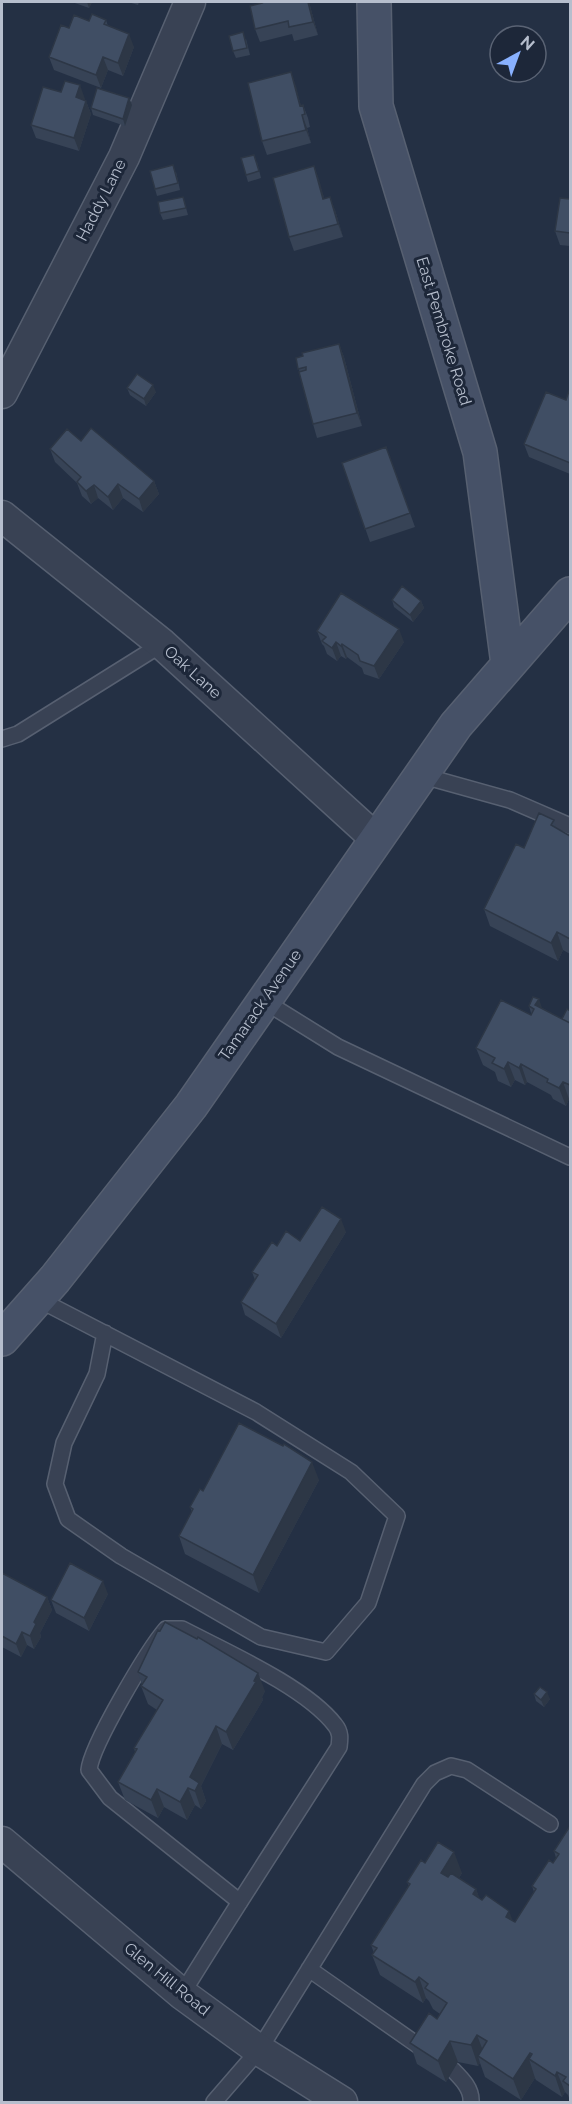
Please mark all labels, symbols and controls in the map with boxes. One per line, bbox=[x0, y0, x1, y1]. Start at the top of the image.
north arrow bbox=[488, 24, 548, 84]
text: N bbox=[517, 32, 538, 54]
street label: Haddy Lane bbox=[72, 156, 130, 244]
street label: East Pembroke Road bbox=[412, 255, 476, 408]
street label: Oak Lane bbox=[161, 642, 225, 702]
street label: Tamarack Avenue bbox=[214, 946, 306, 1064]
street label: Glen Hill Road bbox=[120, 1939, 214, 2019]

